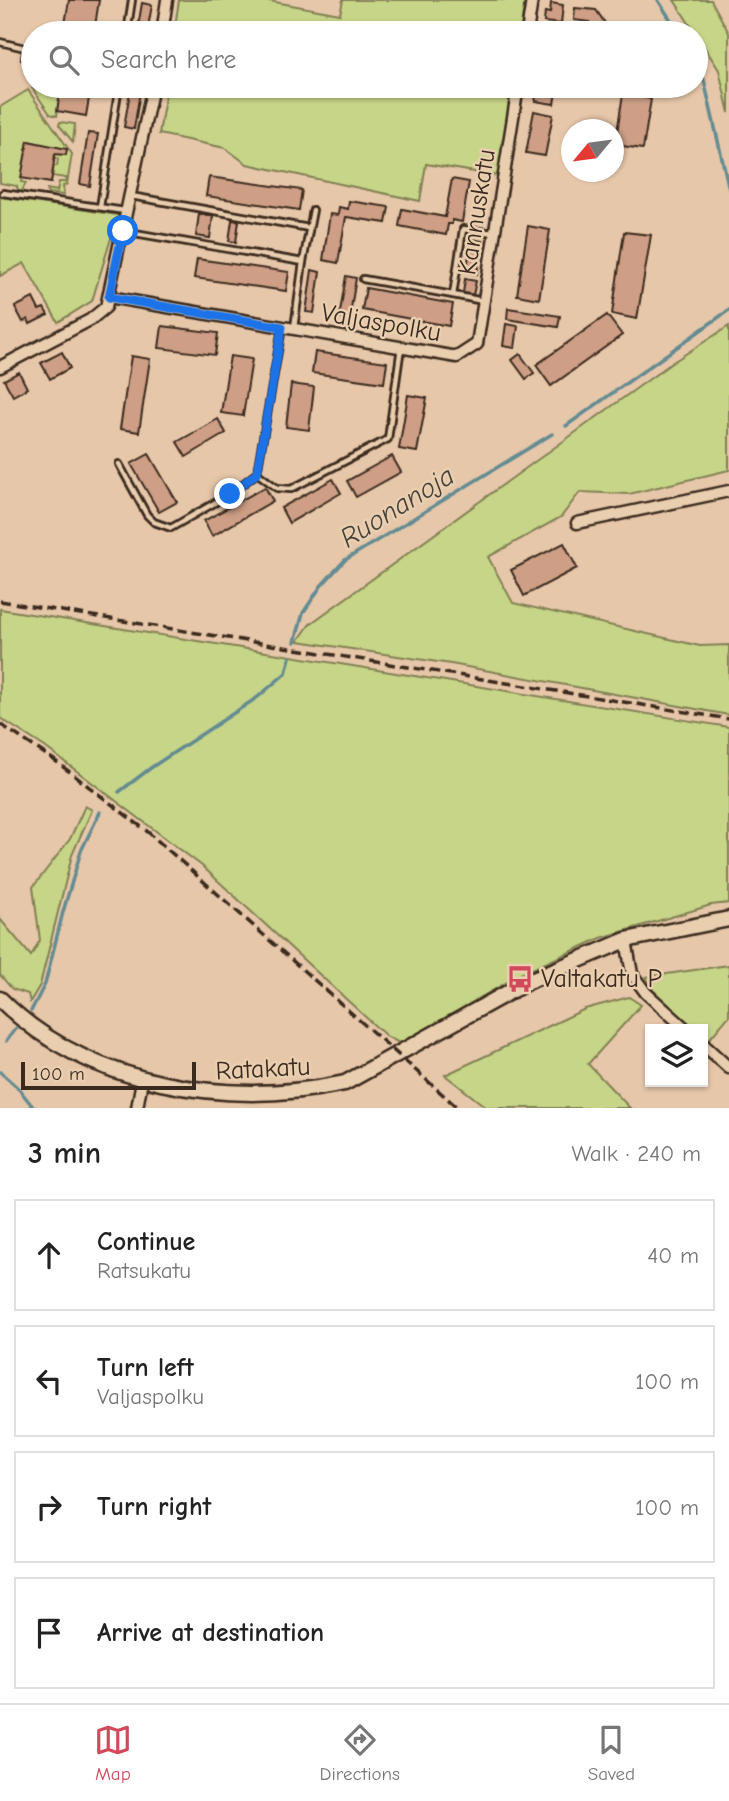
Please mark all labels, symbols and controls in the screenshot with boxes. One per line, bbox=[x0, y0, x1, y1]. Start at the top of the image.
search box bbox=[21, 21, 708, 98]
icon: search bbox=[45, 41, 83, 79]
text: Search here bbox=[101, 45, 236, 75]
north arrow bbox=[561, 119, 624, 182]
street label: Kannuskatu bbox=[452, 147, 502, 277]
route start bbox=[107, 215, 138, 246]
street label: Valjaspolku bbox=[319, 298, 443, 348]
water label: Ruonanoja bbox=[334, 459, 460, 555]
route end bbox=[214, 478, 245, 509]
bus stop icon: Valtakatu P bbox=[505, 964, 535, 994]
place label: Valtakatu P bbox=[541, 964, 662, 994]
map controls bbox=[645, 1024, 708, 1087]
button: layers bbox=[645, 1024, 708, 1087]
street label: Ratakatu bbox=[215, 1052, 311, 1086]
scale bar bbox=[21, 1059, 196, 1091]
text: 100 m bbox=[32, 1063, 85, 1085]
text: 3 min bbox=[28, 1136, 101, 1171]
text: Walk · 240 m bbox=[571, 1140, 701, 1167]
text: Continue bbox=[97, 1227, 195, 1257]
icon: ahead bbox=[30, 1236, 68, 1274]
text: 40 m bbox=[647, 1242, 699, 1269]
text: Ratsukatu bbox=[97, 1257, 191, 1284]
text: Turn left bbox=[97, 1353, 194, 1383]
icon: left bbox=[30, 1362, 68, 1400]
text: 100 m bbox=[635, 1368, 699, 1395]
text: Valjaspolku bbox=[97, 1383, 204, 1410]
icon: right bbox=[30, 1488, 68, 1526]
text: Turn right bbox=[97, 1492, 211, 1522]
text: 100 m bbox=[635, 1494, 699, 1521]
icon: arrive bbox=[30, 1614, 68, 1652]
text: Arrive at destination bbox=[97, 1618, 324, 1648]
tab: Map bbox=[94, 1721, 132, 1785]
tab: Directions bbox=[320, 1721, 400, 1785]
tab: Saved bbox=[588, 1721, 635, 1785]

